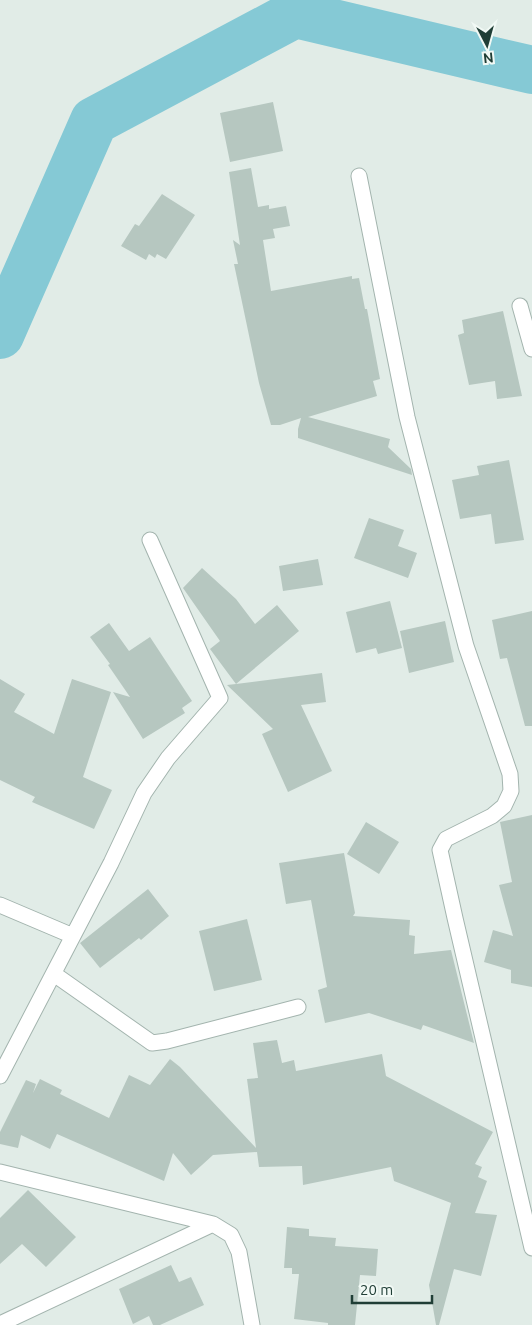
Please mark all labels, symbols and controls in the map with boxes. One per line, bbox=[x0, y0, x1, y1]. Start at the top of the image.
north arrow bbox=[462, 20, 512, 70]
text: N bbox=[482, 49, 494, 66]
scale bar bbox=[352, 1272, 432, 1304]
text: 20 m bbox=[360, 1281, 393, 1298]

